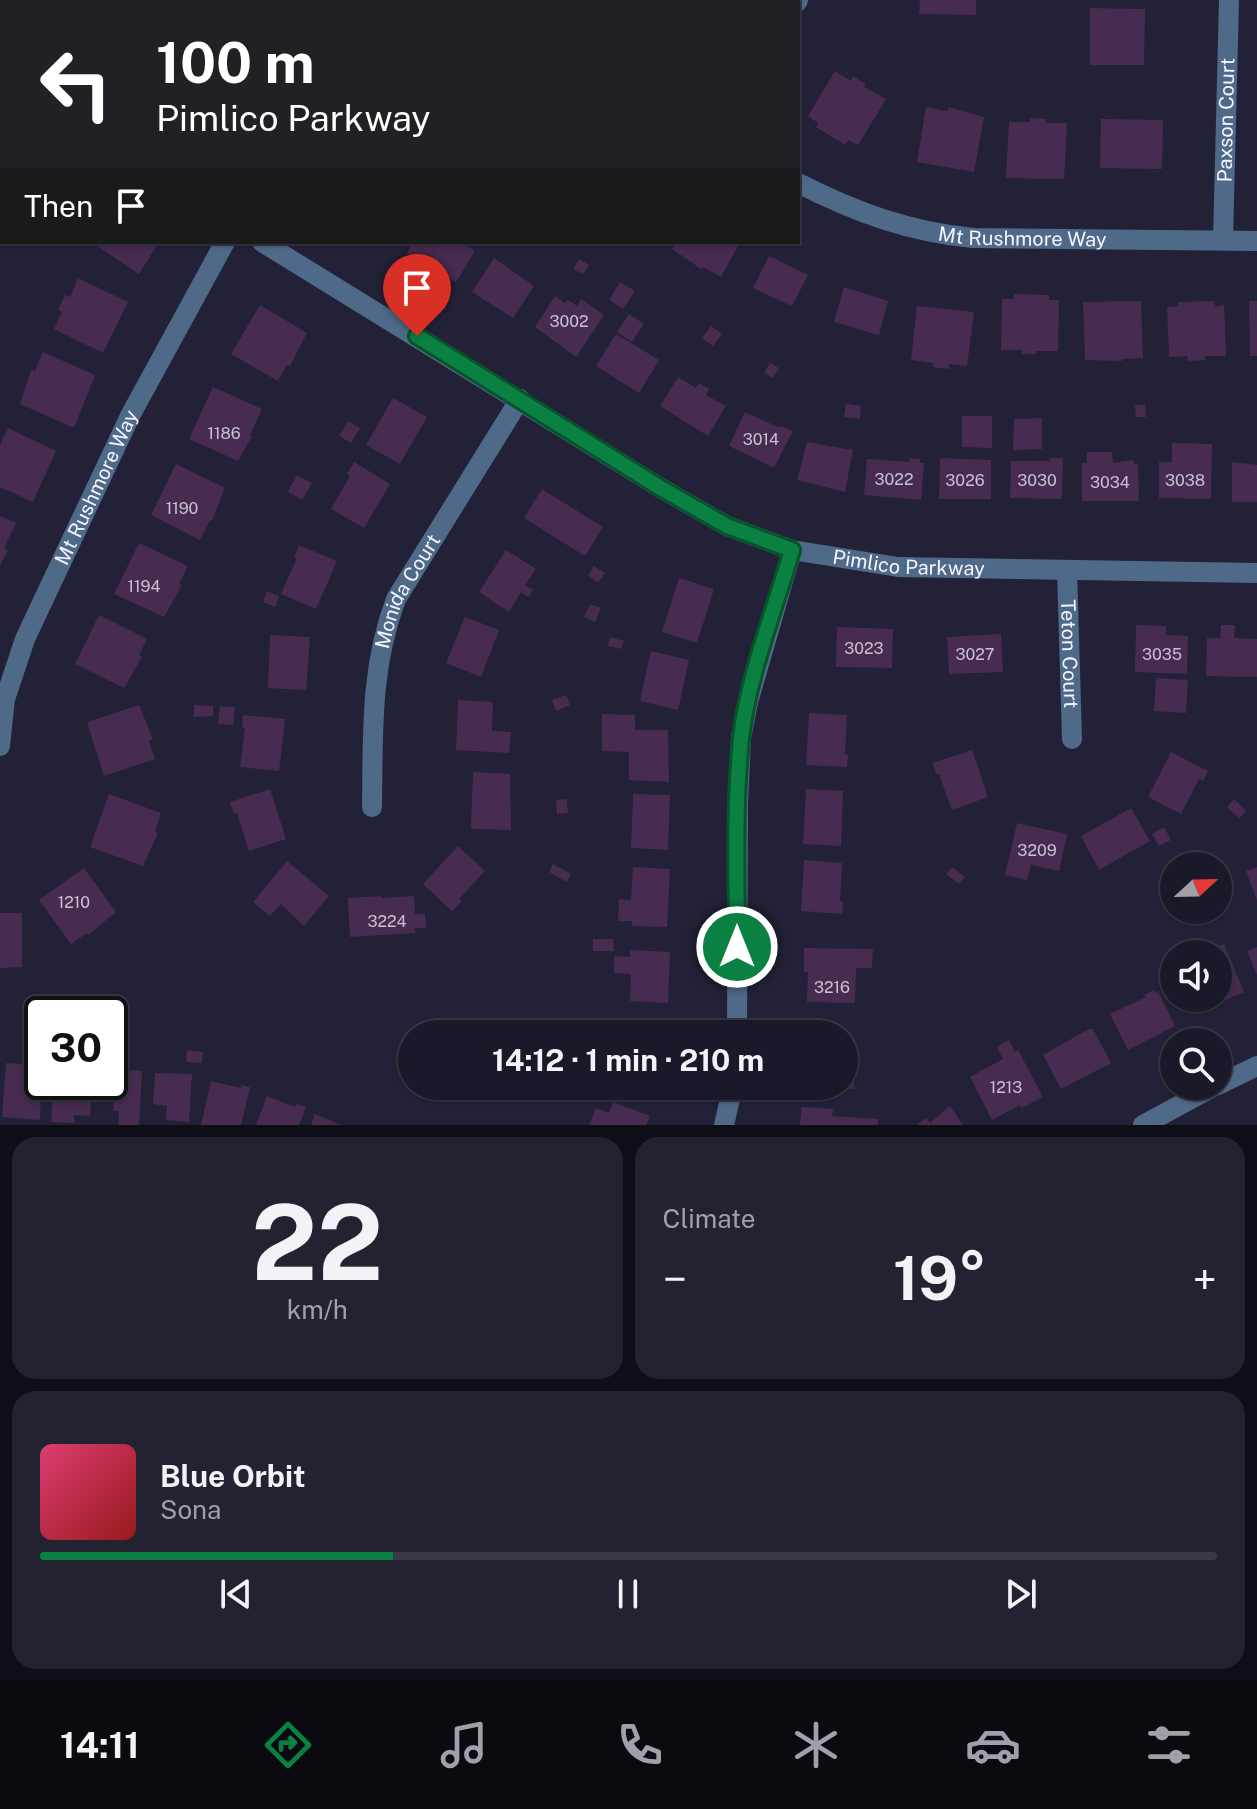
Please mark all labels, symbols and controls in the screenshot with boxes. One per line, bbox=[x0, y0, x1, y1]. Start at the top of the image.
text: 100 m bbox=[156, 30, 315, 96]
icon: left bbox=[24, 32, 128, 136]
street label: Paxson Court bbox=[1212, 58, 1240, 183]
text: Pimlico Parkway bbox=[156, 97, 431, 139]
icon: arrive bbox=[109, 184, 153, 228]
text: Then bbox=[24, 188, 93, 224]
street label: Mt Rushmore Way bbox=[937, 222, 1107, 251]
pin bbox=[383, 254, 451, 336]
icon: arrive bbox=[395, 266, 439, 310]
house number: 3002 bbox=[550, 312, 589, 331]
street label: Mt Rushmore Way bbox=[50, 406, 143, 569]
house number: 1186 bbox=[207, 424, 241, 443]
house number: 3014 bbox=[743, 430, 779, 449]
house number: 3022 bbox=[875, 470, 913, 489]
house number: 3026 bbox=[945, 471, 985, 490]
house number: 3030 bbox=[1017, 471, 1057, 490]
house number: 3038 bbox=[1165, 471, 1205, 490]
house number: 3034 bbox=[1090, 473, 1130, 492]
house number: 1190 bbox=[166, 499, 199, 518]
street label: Monida Court bbox=[370, 530, 445, 651]
street label: Pimlico Parkway bbox=[831, 545, 985, 580]
house number: 1194 bbox=[127, 577, 161, 596]
street label: Teton Court bbox=[1056, 599, 1083, 709]
house number: 3023 bbox=[844, 639, 884, 658]
house number: 3027 bbox=[956, 645, 994, 664]
house number: 3035 bbox=[1142, 645, 1182, 664]
house number: 3209 bbox=[1017, 841, 1057, 860]
north arrow bbox=[1160, 852, 1232, 924]
map controls bbox=[1160, 852, 1232, 1100]
house number: 1210 bbox=[58, 893, 90, 912]
position arrow bbox=[695, 905, 779, 989]
house number: 3224 bbox=[367, 912, 407, 931]
button: sound bbox=[1160, 940, 1232, 1012]
house number: 3216 bbox=[814, 978, 850, 997]
speed limit sign: 30 bbox=[24, 996, 128, 1100]
button: search bbox=[1160, 1028, 1232, 1100]
text: 14:12 · 1 min · 210 m bbox=[492, 1042, 764, 1078]
house number: 1213 bbox=[990, 1078, 1022, 1097]
text: 22 bbox=[251, 1181, 383, 1303]
text: Climate bbox=[663, 1203, 756, 1234]
text: 19° bbox=[893, 1243, 987, 1314]
text: − bbox=[663, 1253, 687, 1305]
text: + bbox=[1193, 1253, 1217, 1305]
text: km/h bbox=[287, 1294, 348, 1325]
text: Blue Orbit bbox=[160, 1458, 306, 1494]
text: Sona bbox=[160, 1494, 221, 1525]
icon: previous bbox=[214, 1572, 258, 1616]
icon: pause bbox=[606, 1572, 650, 1616]
icon: next bbox=[999, 1572, 1043, 1616]
icon: directions bbox=[260, 1717, 316, 1773]
icon: music bbox=[436, 1717, 492, 1773]
icon: phone bbox=[612, 1717, 668, 1773]
icon: climate bbox=[788, 1717, 844, 1773]
icon: car bbox=[965, 1717, 1021, 1773]
icon: filters bbox=[1141, 1717, 1197, 1773]
text: 14:11 bbox=[60, 1724, 140, 1766]

